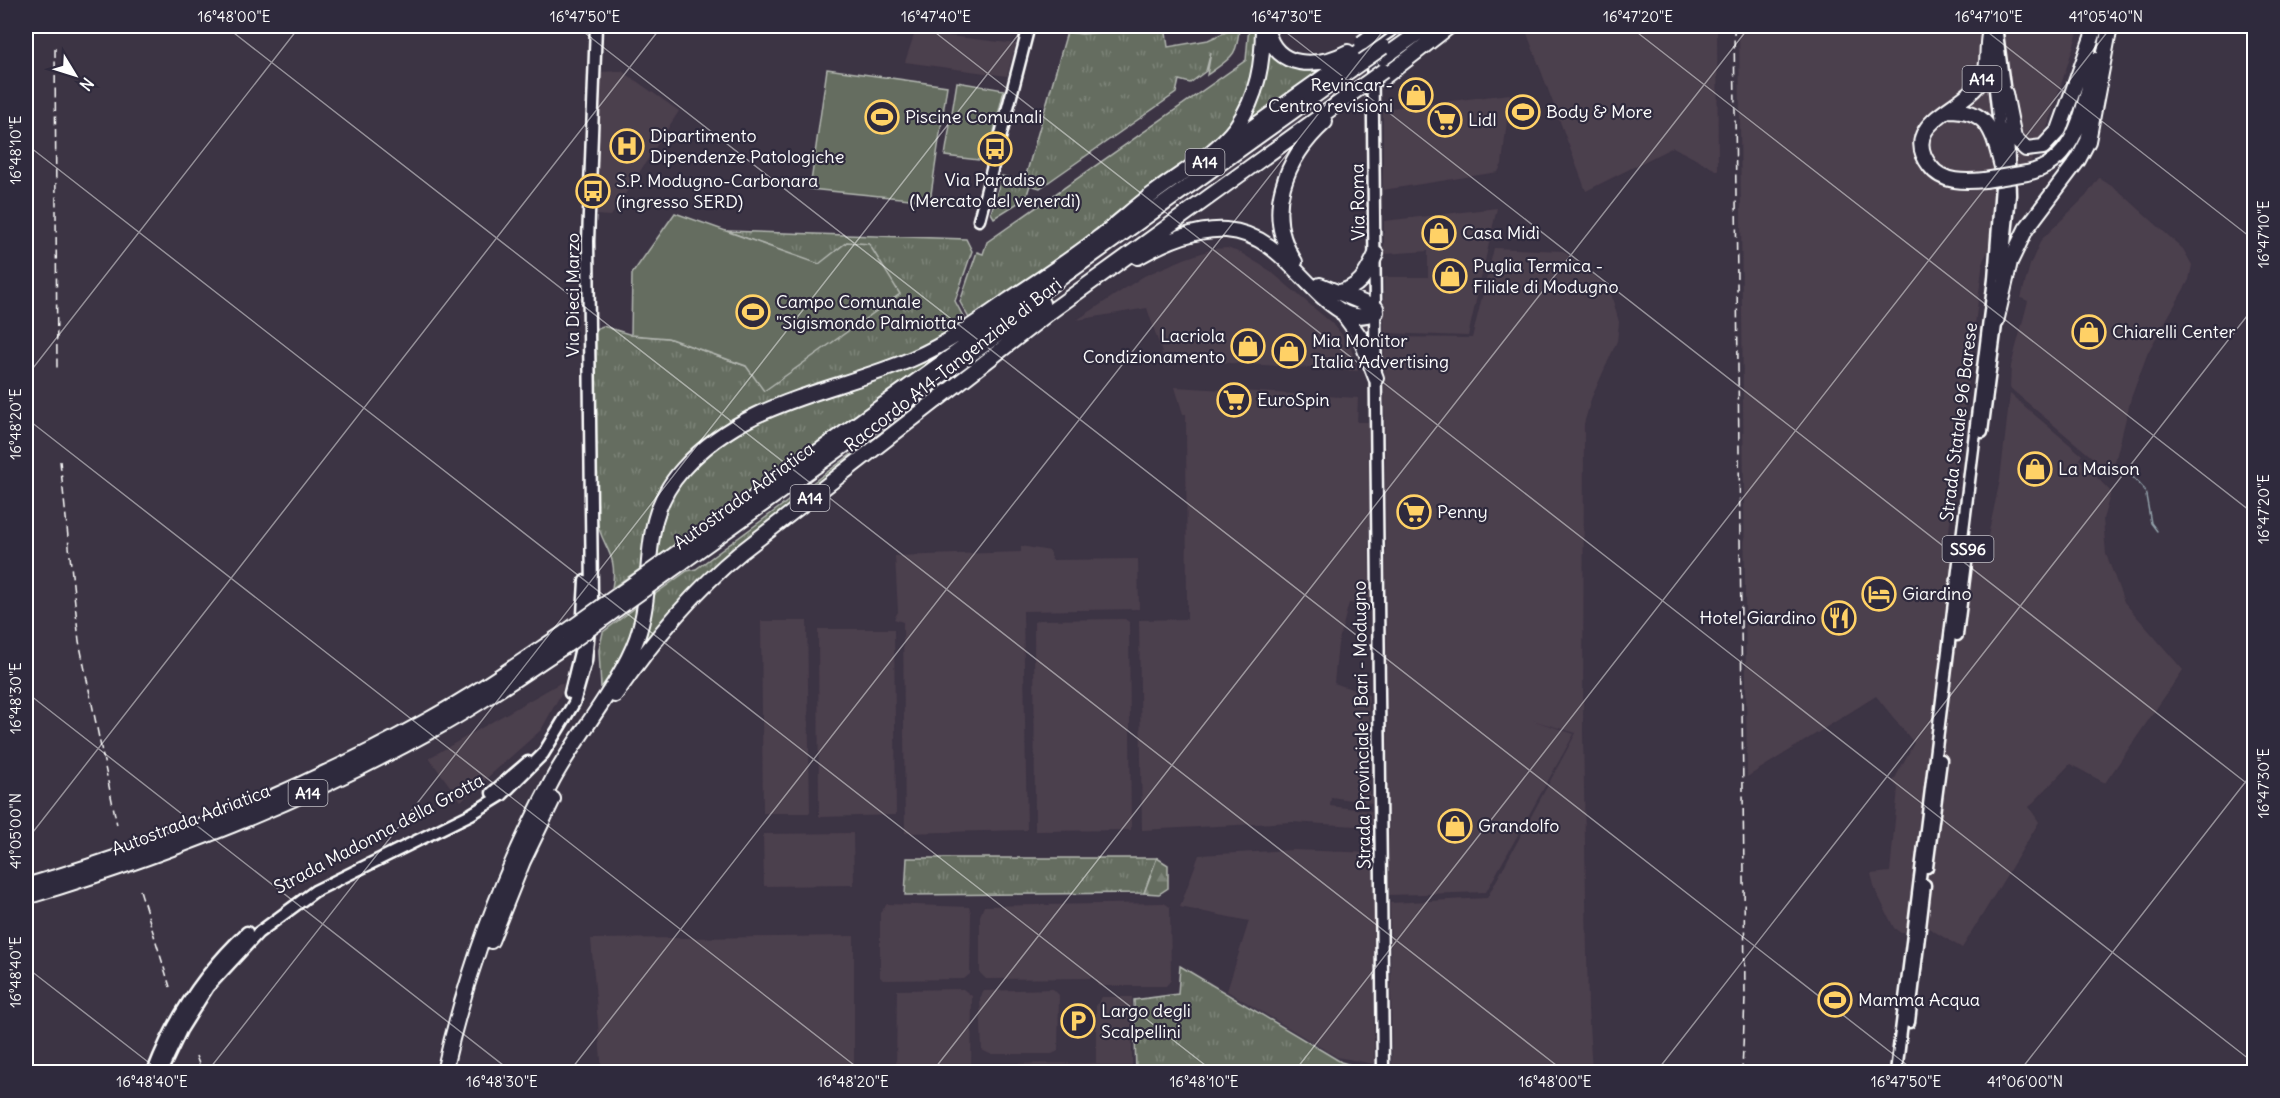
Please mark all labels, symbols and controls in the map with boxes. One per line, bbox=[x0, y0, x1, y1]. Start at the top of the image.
text: 16°48'00"E bbox=[197, 7, 271, 26]
text: 16°47'50"E bbox=[550, 7, 620, 26]
text: 16°47'40"E bbox=[901, 7, 971, 26]
text: 16°47'30"E bbox=[1252, 7, 1322, 26]
text: 16°47'20"E bbox=[1603, 7, 1673, 26]
text: 16°47'10"E bbox=[1955, 7, 2023, 26]
text: 41°05'40"N bbox=[2069, 7, 2143, 26]
north arrow bbox=[45, 45, 105, 105]
road number: A14 bbox=[1962, 66, 2002, 92]
place label: Revincar - Centro revisioni bbox=[1268, 73, 1393, 117]
text: N bbox=[76, 74, 98, 95]
shop icon: Revincar - Centro revisioni bbox=[1398, 77, 1434, 113]
sports icon: Body & More bbox=[1505, 94, 1541, 130]
sports icon: Piscine Comunali bbox=[864, 99, 900, 135]
place label: Body & More bbox=[1546, 100, 1652, 123]
supermarket icon: Lidl bbox=[1427, 102, 1463, 138]
place label: Piscine Comunali bbox=[905, 105, 1042, 128]
place label: Lidl bbox=[1468, 108, 1496, 131]
text: 16°48'10"E bbox=[6, 115, 25, 185]
place label: Dipartimento Dipendenze Patologiche bbox=[650, 124, 844, 168]
hospital icon: Dipartimento Dipendenze Patologiche bbox=[609, 128, 645, 164]
bus stop icon: Via Paradiso (Mercato del venerdì) bbox=[977, 131, 1013, 167]
road number: A14 bbox=[1186, 149, 1224, 175]
street label: Via Roma bbox=[1345, 163, 1370, 241]
place label: Via Paradiso (Mercato del venerdì) bbox=[910, 168, 1080, 212]
place label: S.P. Modugno-Carbonara (ingresso SERD) bbox=[616, 169, 818, 213]
bus stop icon: S.P. Modugno-Carbonara (ingresso SERD) bbox=[575, 173, 611, 209]
text: 16°47'10"E bbox=[2254, 200, 2273, 268]
shop icon: Casa Midì bbox=[1421, 215, 1457, 251]
place label: Casa Midì bbox=[1462, 221, 1540, 244]
street label: Via Dieci Marzo bbox=[561, 233, 584, 357]
place label: Puglia Termica - Filiale di Modugno bbox=[1473, 254, 1619, 298]
shop icon: Puglia Termica - Filiale di Modugno bbox=[1432, 258, 1468, 294]
street label: Raccordo A14-Tangenziale di Bari bbox=[839, 273, 1066, 457]
place label: Campo Comunale "Sigismondo Palmiotta" bbox=[776, 290, 963, 334]
sports icon: Campo Comunale "Sigismondo Palmiotta" bbox=[735, 294, 771, 330]
shop icon: Chiarelli Center bbox=[2071, 314, 2107, 350]
place label: Chiarelli Center bbox=[2112, 320, 2236, 343]
street label: Strada Statale 96 Barese bbox=[1935, 321, 1982, 523]
place label: Lacriola Condizionamento bbox=[1083, 324, 1225, 368]
shop icon: Lacriola Condizionamento bbox=[1230, 328, 1266, 364]
place label: Mia Monitor Italia Advertising bbox=[1312, 329, 1449, 373]
shop icon: Mia Monitor Italia Advertising bbox=[1271, 333, 1307, 369]
supermarket icon: EuroSpin bbox=[1216, 382, 1252, 418]
text: 16°48'20"E bbox=[6, 388, 25, 460]
place label: EuroSpin bbox=[1257, 388, 1330, 411]
street label: Autostrada Adriatica bbox=[669, 437, 819, 554]
shop icon: La Maison bbox=[2017, 451, 2053, 487]
place label: La Maison bbox=[2058, 457, 2140, 480]
text: 16°47'20"E bbox=[2254, 474, 2273, 544]
road number: A14 bbox=[790, 485, 830, 511]
supermarket icon: Penny bbox=[1396, 494, 1432, 530]
place label: Penny bbox=[1437, 500, 1488, 523]
road number: SS96 bbox=[1942, 536, 1994, 562]
hotel icon: Giardino bbox=[1861, 576, 1897, 612]
street label: Strada Provinciale 1 Bari - Modugno bbox=[1347, 581, 1376, 869]
place label: Giardino bbox=[1902, 582, 1972, 605]
restaurant icon: Hotel Giardino bbox=[1821, 600, 1857, 636]
place label: Hotel Giardino bbox=[1700, 606, 1816, 629]
text: 16°48'30"E bbox=[6, 662, 25, 734]
text: 16°47'30"E bbox=[2254, 748, 2273, 818]
street label: Strada Madonna della Grotta bbox=[270, 768, 488, 899]
street label: Autostrada Adriatica bbox=[108, 779, 273, 860]
road number: A14 bbox=[288, 780, 328, 806]
text: 41°05'00"N bbox=[6, 793, 25, 869]
shop icon: Grandolfo bbox=[1437, 808, 1473, 844]
place label: Grandolfo bbox=[1478, 814, 1559, 837]
text: 16°48'40"E bbox=[6, 936, 25, 1008]
sports icon: Mamma Acqua bbox=[1817, 982, 1853, 1018]
place label: Mamma Acqua bbox=[1858, 988, 1980, 1011]
place label: Largo degli Scalpellini bbox=[1101, 999, 1191, 1043]
parking icon: Largo degli Scalpellini bbox=[1060, 1003, 1096, 1039]
text: 16°48'40"E bbox=[116, 1072, 188, 1091]
text: 16°48'30"E bbox=[466, 1072, 538, 1091]
text: 16°48'20"E bbox=[817, 1072, 889, 1091]
text: 16°48'10"E bbox=[1169, 1072, 1239, 1091]
text: 16°48'00"E bbox=[1518, 1072, 1592, 1091]
text: 16°47'50"E bbox=[1871, 1072, 1941, 1091]
text: 41°06'00"N bbox=[1987, 1072, 2063, 1091]

